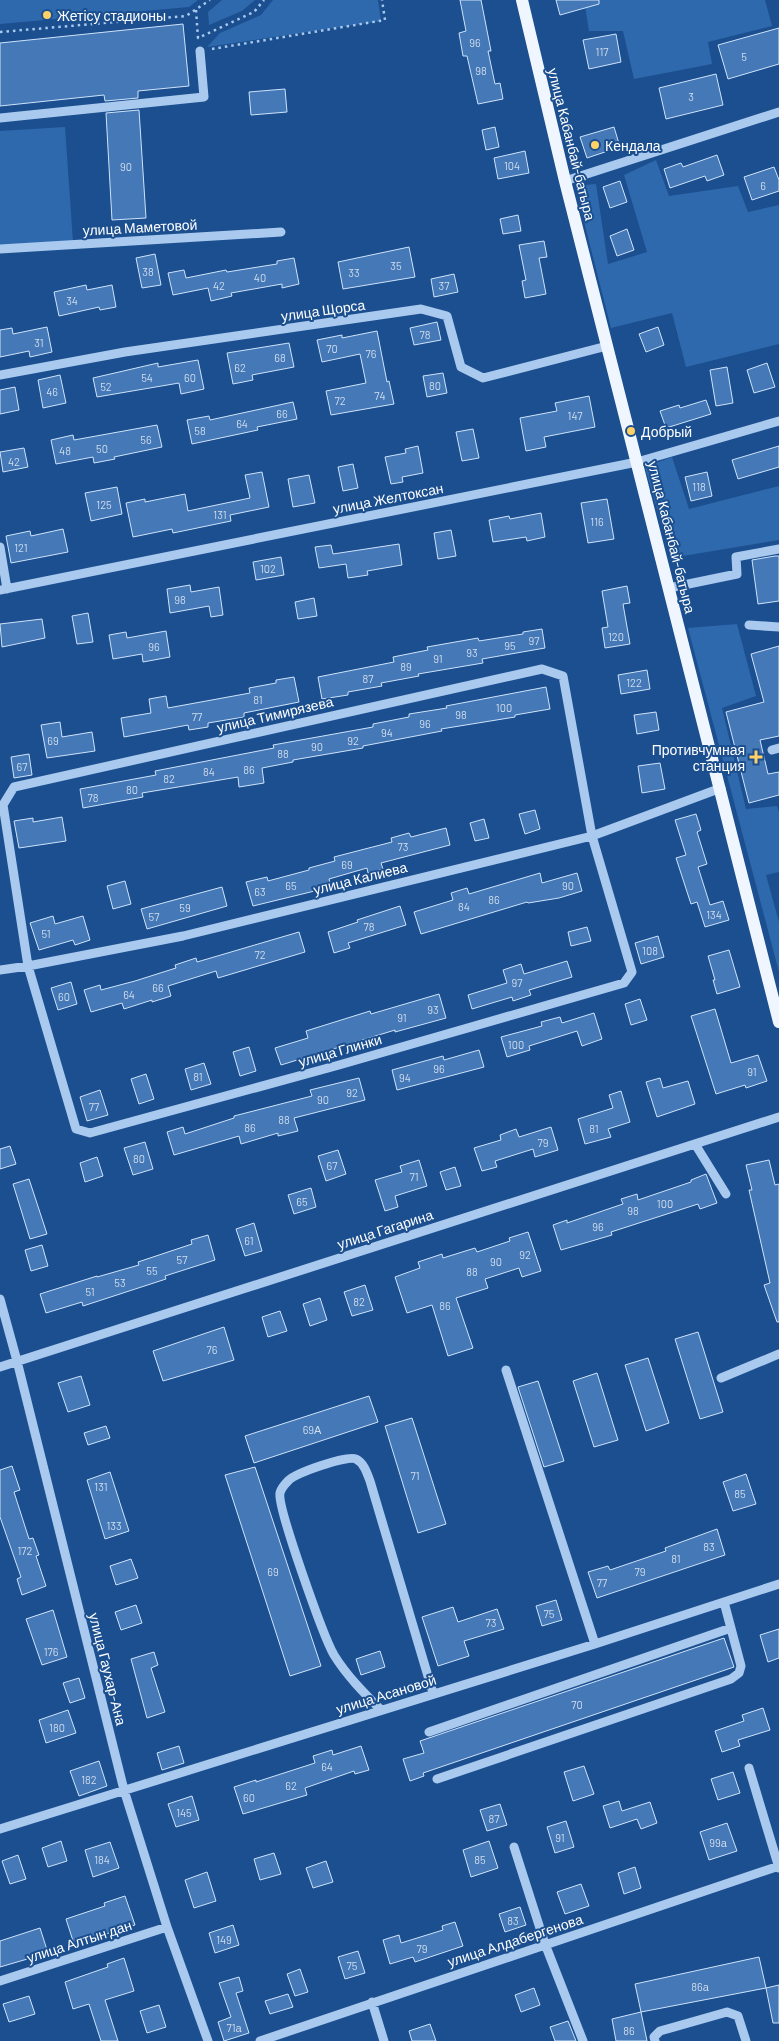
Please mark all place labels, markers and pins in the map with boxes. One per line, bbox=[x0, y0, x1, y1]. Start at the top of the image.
place label: Жетісу стадионы bbox=[57, 7, 166, 24]
marker: Жетісу стадионы bbox=[41, 9, 53, 21]
place label: Кендала bbox=[605, 137, 661, 154]
marker: Кендала bbox=[589, 139, 601, 151]
place label: Добрый bbox=[641, 423, 692, 440]
marker: Добрый bbox=[625, 425, 637, 437]
place label: Противчумная станция bbox=[652, 741, 745, 774]
marker: Противчумная станция bbox=[749, 750, 763, 764]

